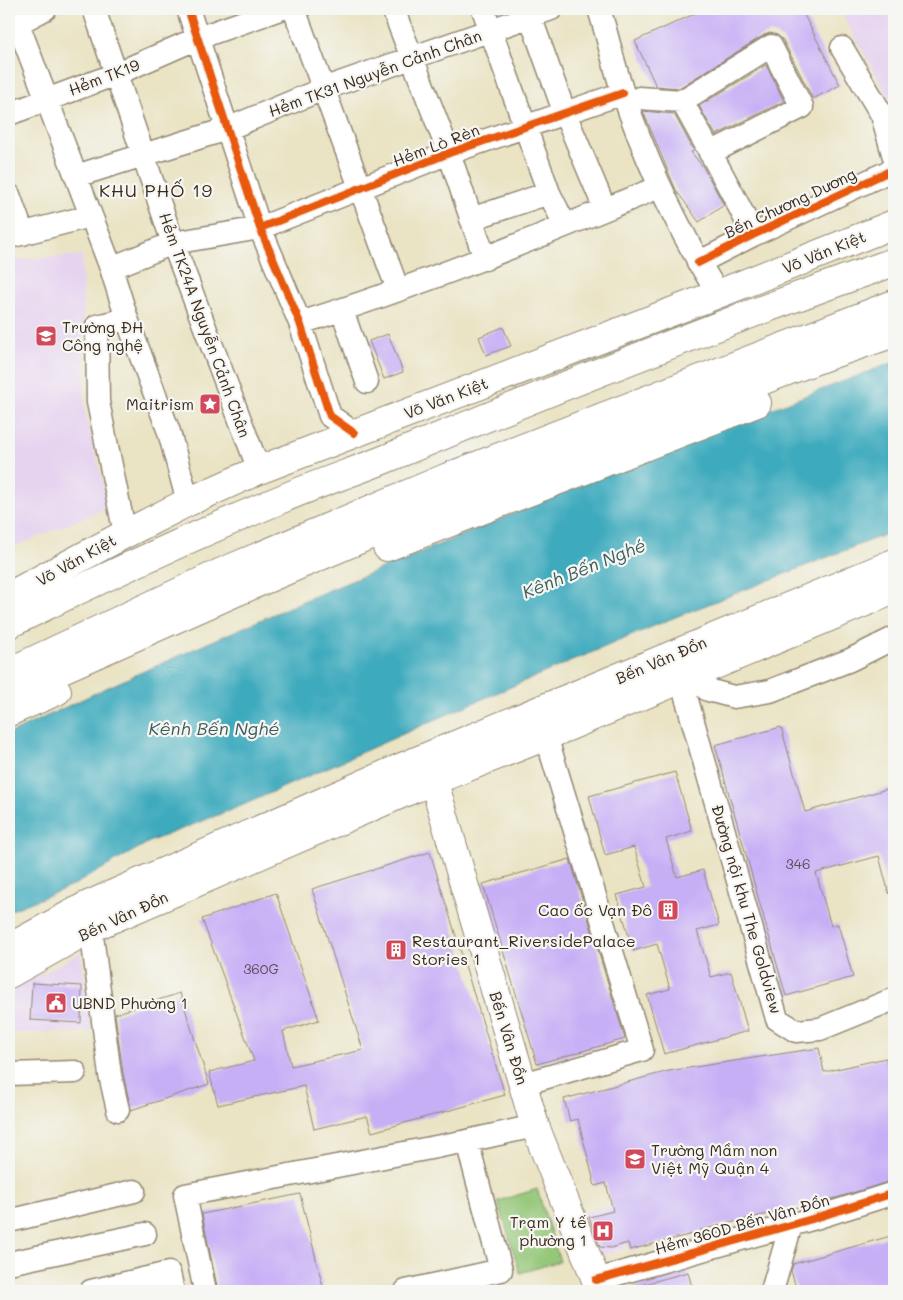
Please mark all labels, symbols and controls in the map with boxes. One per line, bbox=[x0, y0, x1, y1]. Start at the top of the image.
street label: Hẻm TK31 Nguyễn Cảnh Chân bbox=[265, 24, 484, 121]
street label: Hẻm TK19 bbox=[65, 53, 142, 100]
street label: Hẻm Lò Rèn bbox=[389, 118, 482, 171]
street label: Bến Chương Dương bbox=[720, 163, 859, 242]
district label: KHU PHỐ 19 bbox=[99, 178, 213, 202]
street label: Hẻm TK24A Nguyễn Cảnh Chân bbox=[155, 209, 256, 440]
street label: Võ Văn Kiệt bbox=[779, 225, 869, 278]
place label: Trường ĐH Công nghệ bbox=[62, 316, 143, 355]
school or university icon: Trường ĐH Công nghệ bbox=[34, 324, 58, 348]
street label: Võ Văn Kiệt bbox=[401, 372, 491, 423]
place icon: Maitrism bbox=[198, 392, 222, 416]
place label: Maitrism bbox=[126, 393, 194, 414]
street label: Võ Văn Kiệt bbox=[32, 529, 120, 590]
water label: Kênh Bến Nghé bbox=[518, 532, 649, 604]
street label: Bến Vân Đồn bbox=[612, 631, 709, 688]
water label: Kênh Bến Nghé bbox=[148, 716, 280, 740]
street label: Đường nội khu The Goldview bbox=[707, 802, 787, 1016]
house number: 346 bbox=[786, 854, 810, 873]
street label: Bến Vân Đồn bbox=[75, 886, 171, 945]
building icon: Cao ốc Vạn Đô bbox=[656, 898, 680, 922]
place label: Cao ốc Vạn Đô bbox=[538, 899, 652, 920]
place label: Restaurant_RiversidePalace Stories 1 bbox=[412, 930, 636, 969]
building icon: Restaurant_RiversidePalace Stories 1 bbox=[384, 938, 408, 962]
house number: 360G bbox=[243, 959, 279, 978]
street label: Bến Vân Đồn bbox=[485, 989, 534, 1087]
public building icon: UBND Phường 1 bbox=[44, 991, 68, 1015]
place label: UBND Phường 1 bbox=[72, 992, 188, 1013]
place label: Trường Mầm non Việt Mỹ Quận 4 bbox=[651, 1139, 777, 1178]
school or university icon: Trường Mầm non Việt Mỹ Quận 4 bbox=[623, 1147, 647, 1171]
street label: Hẻm 360D Bến Vân Đồn bbox=[652, 1188, 832, 1259]
place label: Trạm Y tế phường 1 bbox=[510, 1211, 587, 1250]
hospital icon: Trạm Y tế phường 1 bbox=[591, 1219, 615, 1243]

